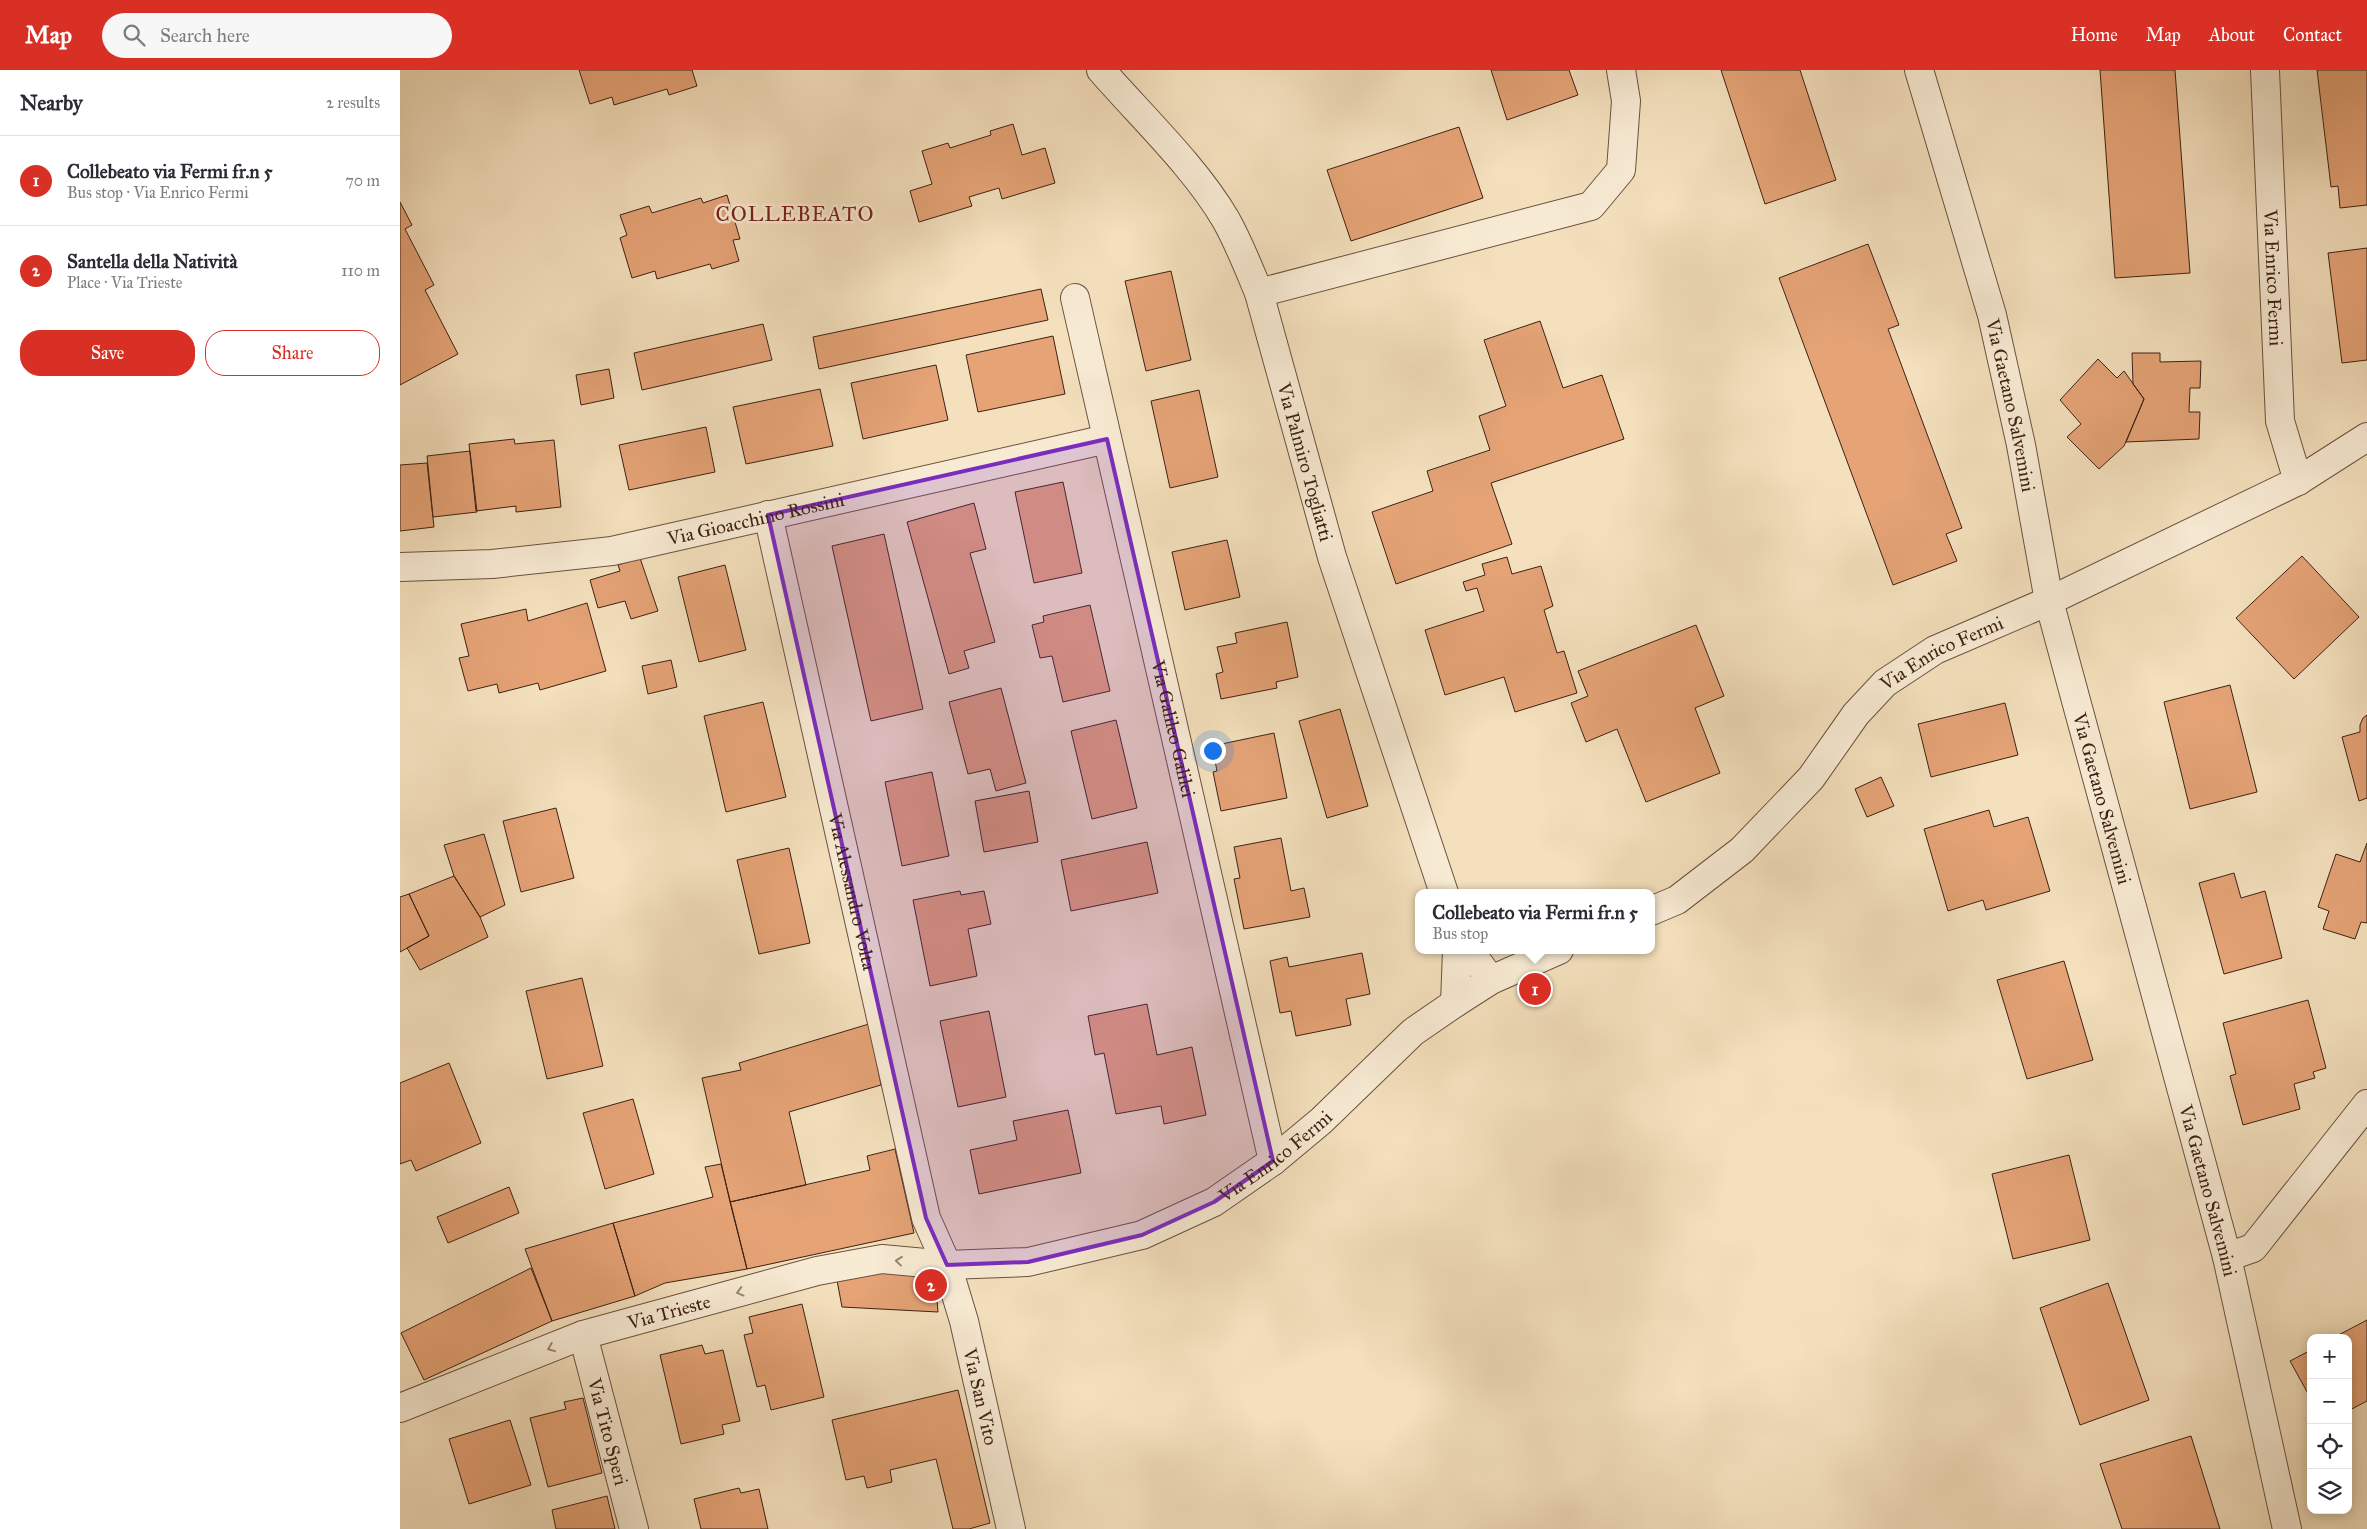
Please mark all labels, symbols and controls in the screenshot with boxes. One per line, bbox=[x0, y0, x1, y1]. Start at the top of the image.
search box bbox=[102, 13, 452, 58]
text: Map bbox=[25, 20, 72, 50]
icon: search bbox=[120, 21, 148, 49]
text: Search here bbox=[160, 24, 250, 47]
text: Home bbox=[2071, 24, 2118, 46]
text: Map bbox=[2146, 24, 2181, 46]
text: About bbox=[2209, 24, 2255, 46]
text: Contact bbox=[2283, 24, 2342, 46]
text: Nearby bbox=[20, 90, 83, 116]
text: 2 results bbox=[326, 93, 380, 112]
text: Collebeato via Fermi fr.n 5 bbox=[67, 160, 273, 183]
text: 1 bbox=[33, 171, 39, 190]
text: 70 m bbox=[345, 171, 380, 190]
text: Bus stop · Via Enrico Fermi bbox=[67, 183, 249, 202]
district label: COLLEBEATO bbox=[716, 201, 874, 227]
street label: Via Enrico Fermi bbox=[2259, 208, 2288, 347]
text: Santella della Natività bbox=[67, 250, 238, 273]
text: 2 bbox=[32, 261, 40, 280]
text: 110 m bbox=[341, 261, 380, 280]
text: Place · Via Trieste bbox=[67, 273, 183, 292]
street label: Via Gaetano Salvemini bbox=[1981, 315, 2041, 494]
button: Save bbox=[20, 330, 195, 376]
button: Share bbox=[205, 330, 380, 376]
street label: Via Palmiro Togliatti bbox=[1273, 379, 1339, 544]
street label: Via Gioacchino Rossini bbox=[664, 487, 846, 550]
street label: Via Enrico Fermi bbox=[1874, 611, 2006, 695]
street label: Via Galileo Galilei bbox=[1147, 657, 1201, 800]
street label: Via Gaetano Salvemini bbox=[2068, 709, 2137, 887]
your location bbox=[1200, 738, 1226, 764]
street label: Via Alessandro Volta bbox=[824, 810, 882, 973]
popup bbox=[1415, 889, 1655, 954]
text: Collebeato via Fermi fr.n 5 bbox=[1432, 901, 1638, 924]
text: Bus stop bbox=[1432, 924, 1488, 943]
pin: 1 bbox=[1519, 970, 1551, 1008]
street label: Via Gaetano Salvemini bbox=[2174, 1101, 2242, 1278]
street label: Via Enrico Fermi bbox=[1213, 1105, 1337, 1207]
one-way arrow bbox=[894, 1255, 902, 1266]
pin: 2 bbox=[915, 1266, 947, 1304]
one-way arrow bbox=[736, 1286, 745, 1297]
street label: Via Trieste bbox=[624, 1289, 713, 1334]
map controls bbox=[2307, 1334, 2352, 1514]
button: + bbox=[2307, 1334, 2352, 1379]
one-way arrow bbox=[547, 1342, 556, 1352]
street label: Via San Vito bbox=[959, 1345, 1003, 1447]
street label: Via Tito Speri bbox=[583, 1375, 634, 1488]
button: − bbox=[2307, 1379, 2352, 1424]
button: locate bbox=[2307, 1424, 2352, 1469]
button: layers bbox=[2307, 1469, 2352, 1514]

